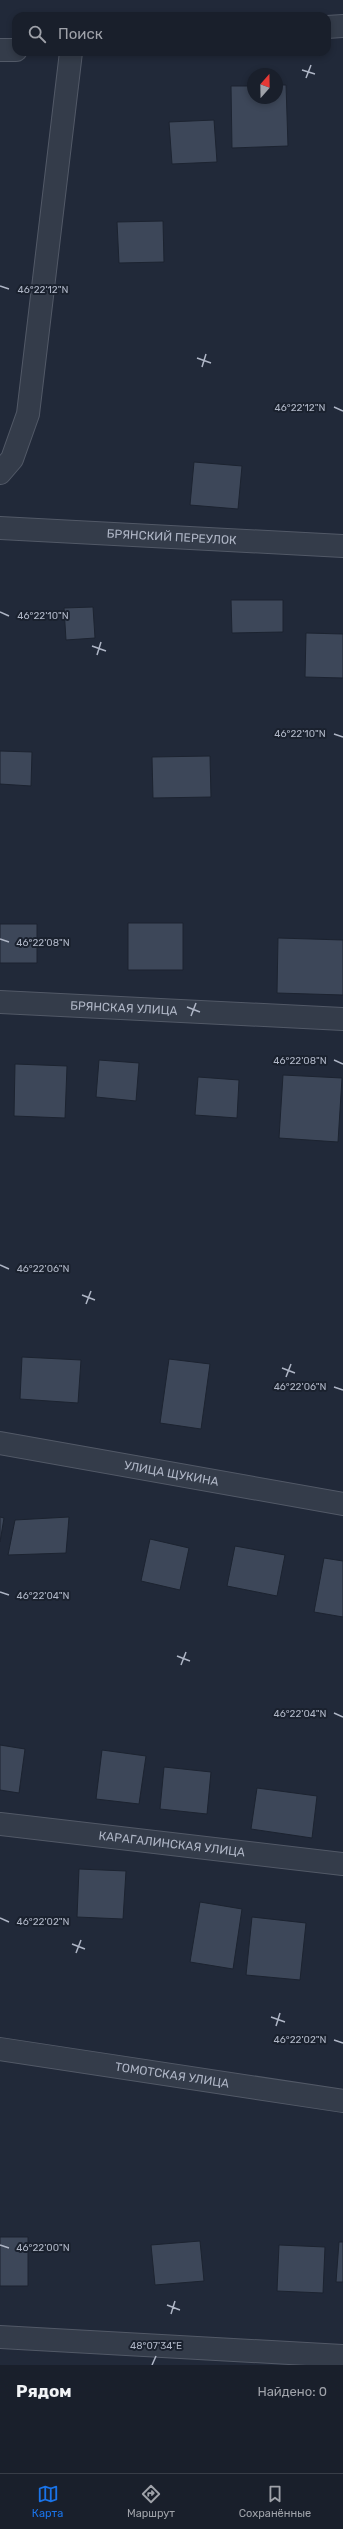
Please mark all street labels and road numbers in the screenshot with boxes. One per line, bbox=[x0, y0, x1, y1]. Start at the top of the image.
street label: БРЯНСКИЙ ПЕРЕУЛОК bbox=[106, 527, 237, 547]
street label: БРЯНСКАЯ УЛИЦА bbox=[70, 998, 178, 1018]
street label: УЛИЦА ЩУКИНА bbox=[123, 1458, 220, 1489]
street label: КАРАГАЛИНСКАЯ УЛИЦА bbox=[98, 1829, 246, 1860]
street label: ТОМОТСКАЯ УЛИЦА bbox=[114, 2060, 230, 2091]

